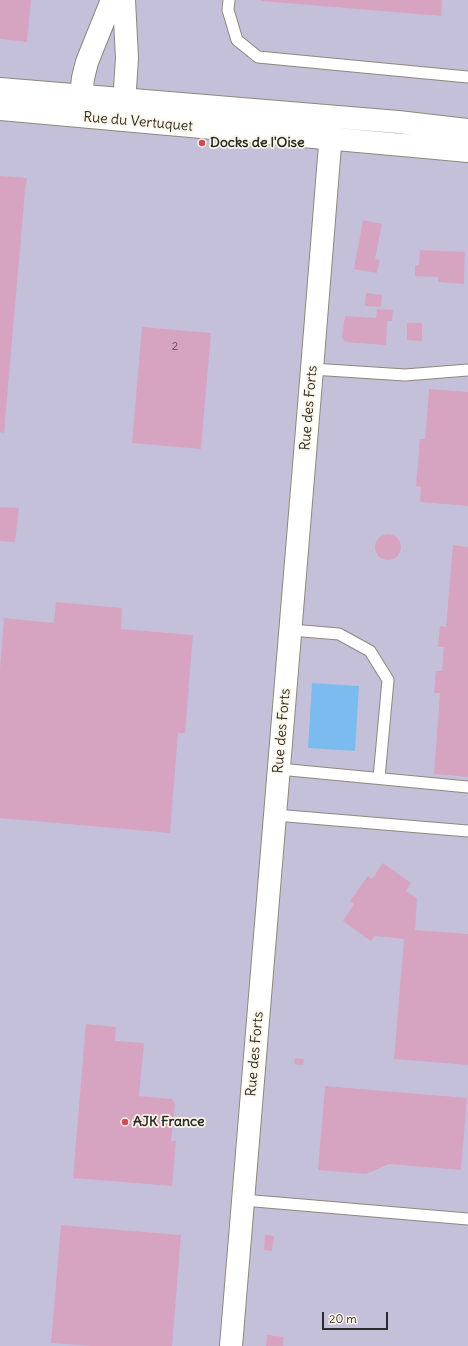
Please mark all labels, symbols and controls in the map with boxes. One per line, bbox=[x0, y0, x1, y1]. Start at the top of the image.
street label: Rue du Vertuquet bbox=[82, 109, 194, 135]
place label: Docks de l'Oise bbox=[210, 135, 304, 151]
marker: Docks de l'Oise bbox=[197, 138, 207, 148]
house number: 2 bbox=[172, 340, 178, 354]
street label: Rue des Forts bbox=[297, 365, 321, 451]
street label: Rue des Forts bbox=[270, 688, 294, 774]
street label: Rue des Forts bbox=[243, 1011, 267, 1097]
place label: AJK France bbox=[133, 1114, 204, 1130]
marker: AJK France bbox=[120, 1117, 130, 1127]
scale bar bbox=[324, 1304, 390, 1330]
text: 20 m bbox=[329, 1311, 357, 1326]

